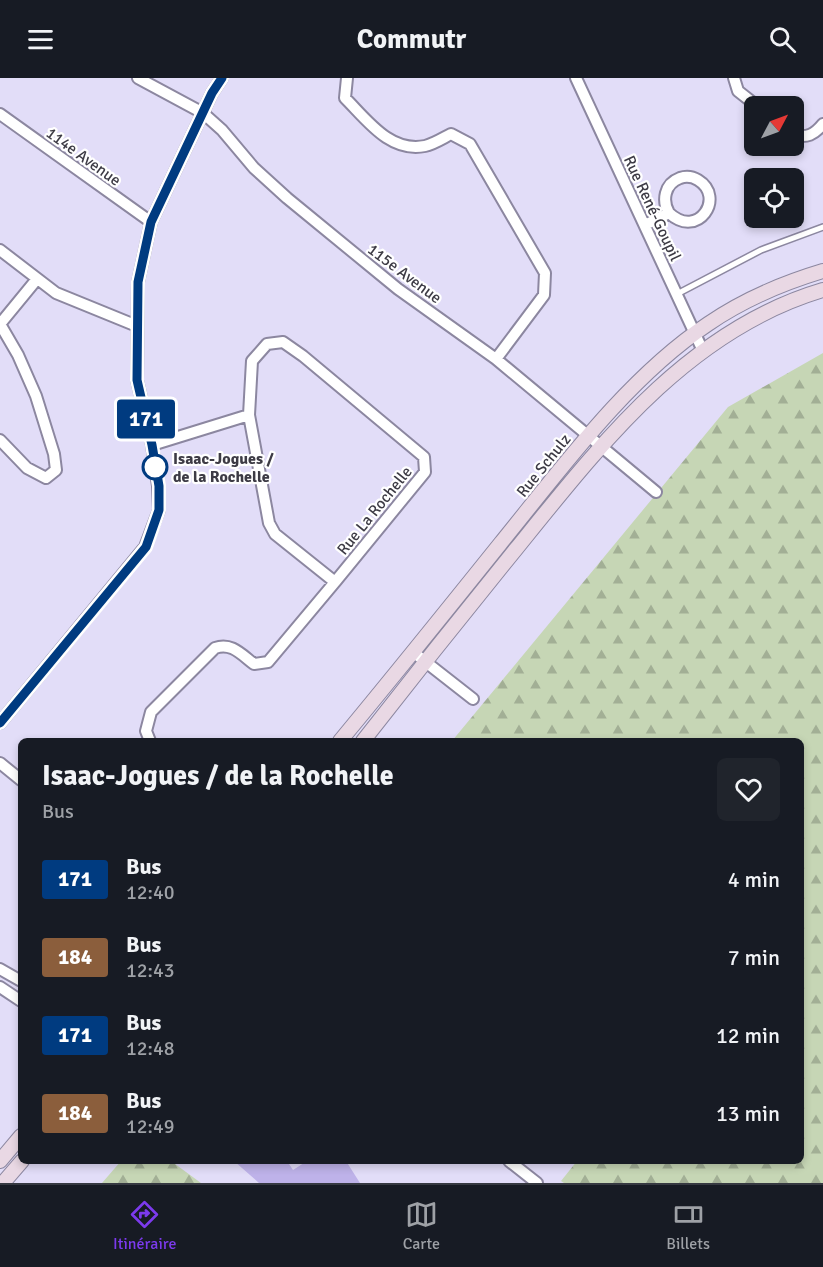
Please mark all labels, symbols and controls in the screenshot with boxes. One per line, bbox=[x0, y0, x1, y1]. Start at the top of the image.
icon: menu bbox=[24, 23, 57, 56]
text: Commutr bbox=[357, 23, 466, 56]
icon: search bbox=[766, 23, 799, 56]
north arrow bbox=[744, 96, 804, 156]
map controls bbox=[744, 96, 804, 228]
street label: 114e Avenue bbox=[42, 123, 125, 191]
street label: Rue René-Goupil bbox=[619, 152, 685, 265]
button: locate bbox=[744, 168, 804, 228]
street label: 115e Avenue bbox=[363, 239, 445, 308]
line badge: 171 bbox=[112, 400, 180, 438]
text: 171 bbox=[129, 406, 163, 432]
street label: Rue Schulz bbox=[512, 430, 575, 501]
place label: Isaac-Jogues / de la Rochelle bbox=[173, 449, 275, 487]
marker: Isaac-Jogues / de la Rochelle bbox=[142, 454, 168, 480]
street label: Rue La Rochelle bbox=[333, 462, 417, 559]
button: heart bbox=[717, 758, 780, 821]
text: Isaac-Jogues / de la Rochelle bbox=[42, 759, 394, 793]
text: Bus bbox=[42, 799, 74, 824]
text: Bus bbox=[126, 853, 161, 880]
text: 171 bbox=[58, 866, 92, 892]
text: 4 min bbox=[728, 866, 780, 893]
text: 12:40 bbox=[126, 880, 175, 905]
text: Bus bbox=[126, 931, 161, 958]
text: 184 bbox=[58, 944, 92, 970]
text: 7 min bbox=[728, 944, 780, 971]
text: 12:43 bbox=[126, 958, 175, 983]
text: Bus bbox=[126, 1009, 161, 1036]
text: 171 bbox=[58, 1022, 92, 1048]
text: 12 min bbox=[716, 1022, 780, 1049]
text: 12:48 bbox=[126, 1036, 175, 1061]
text: Bus bbox=[126, 1087, 161, 1114]
text: 184 bbox=[58, 1100, 92, 1126]
text: 13 min bbox=[716, 1100, 780, 1127]
text: 12:49 bbox=[126, 1114, 175, 1139]
tab: Itinéraire bbox=[113, 1198, 176, 1254]
tab: Carte bbox=[403, 1198, 440, 1254]
tab: Billets bbox=[666, 1198, 710, 1254]

